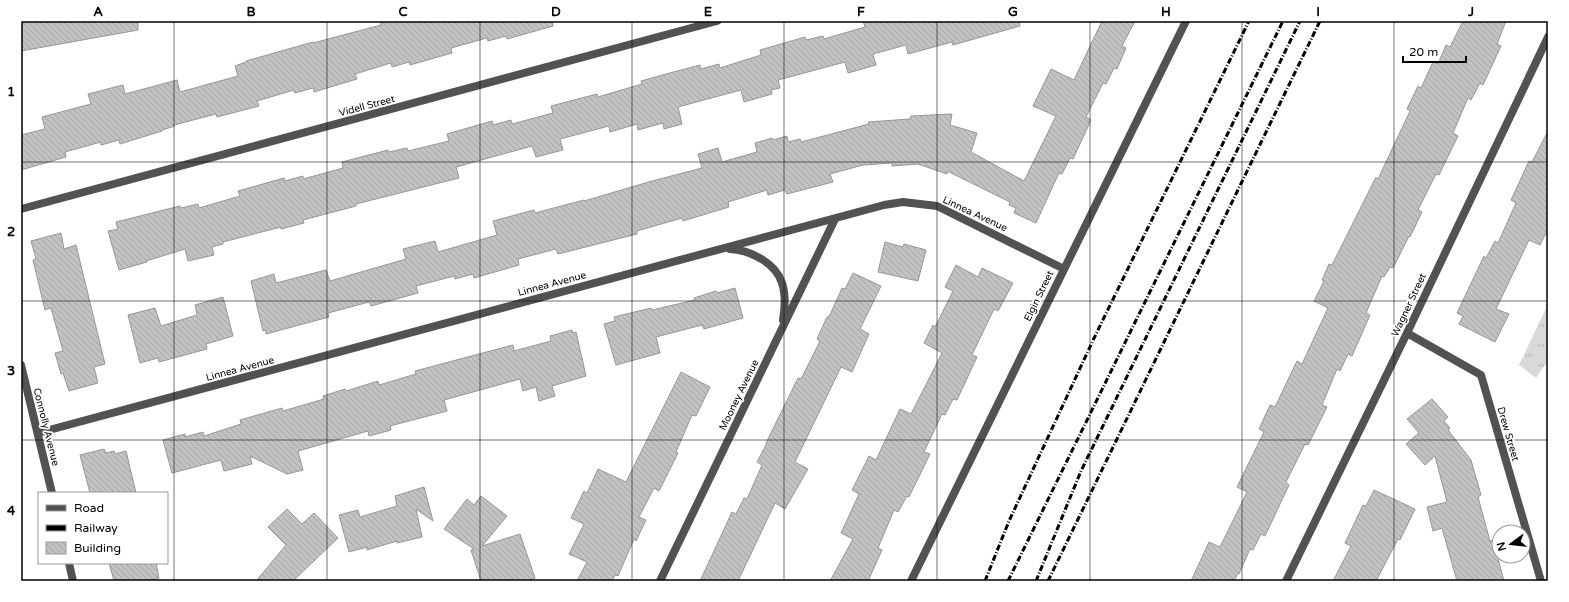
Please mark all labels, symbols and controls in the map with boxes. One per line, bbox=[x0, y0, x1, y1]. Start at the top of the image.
text: A bbox=[93, 4, 103, 20]
text: B bbox=[246, 4, 256, 20]
text: C bbox=[398, 4, 408, 20]
text: D bbox=[551, 4, 561, 20]
text: E bbox=[704, 4, 712, 20]
text: F bbox=[857, 4, 865, 20]
text: G bbox=[1008, 4, 1018, 20]
text: H bbox=[1161, 4, 1171, 20]
text: I bbox=[1316, 4, 1320, 20]
text: J bbox=[1467, 4, 1474, 20]
scale bar bbox=[1403, 38, 1466, 64]
text: 20 m bbox=[1409, 45, 1438, 59]
text: 1 bbox=[7, 84, 15, 100]
street label: Videll Street bbox=[338, 93, 396, 119]
street label: Linnea Avenue bbox=[941, 194, 1010, 234]
text: 2 bbox=[7, 224, 15, 240]
street label: Linnea Avenue bbox=[517, 269, 588, 299]
street label: Elgin Street bbox=[1022, 269, 1057, 323]
street label: Wagner Street bbox=[1389, 271, 1429, 339]
street label: Linnea Avenue bbox=[205, 354, 276, 384]
street label: Mooney Avenue bbox=[717, 357, 761, 432]
text: 3 bbox=[7, 363, 15, 379]
street label: Connolly Avenue bbox=[31, 387, 62, 468]
street label: Drew Street bbox=[1495, 406, 1522, 463]
legend bbox=[38, 492, 168, 564]
text: Road bbox=[74, 501, 104, 515]
text: 4 bbox=[7, 503, 16, 519]
text: Railway bbox=[74, 521, 118, 535]
north arrow bbox=[1491, 524, 1531, 564]
text: Building bbox=[74, 541, 121, 555]
text: N bbox=[1494, 541, 1509, 552]

